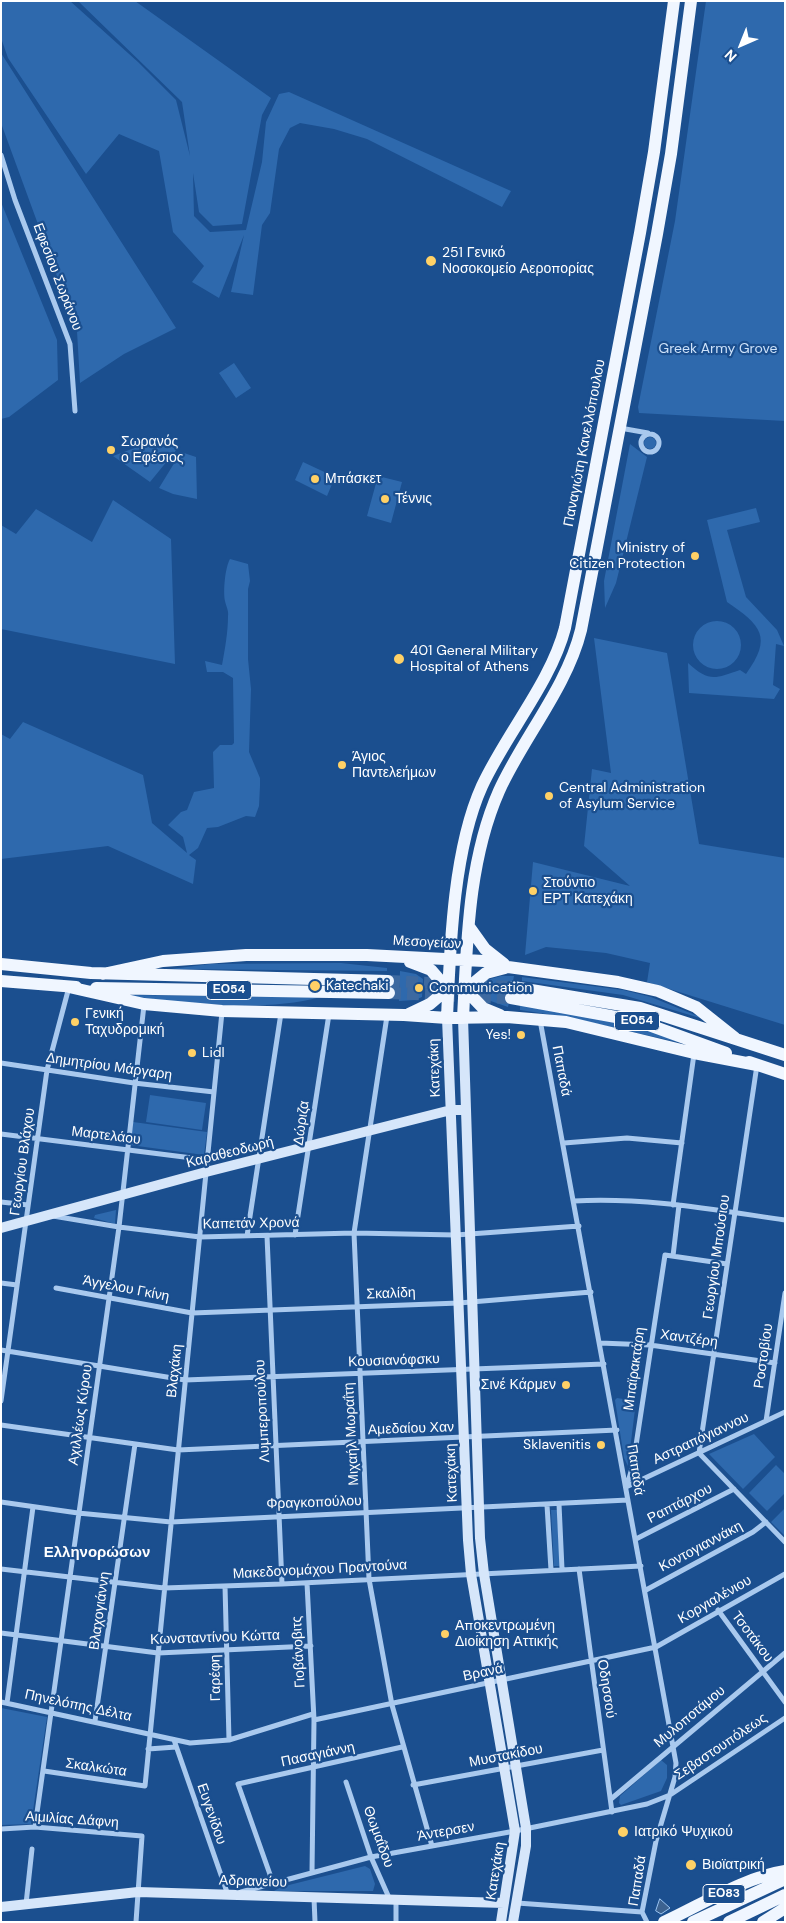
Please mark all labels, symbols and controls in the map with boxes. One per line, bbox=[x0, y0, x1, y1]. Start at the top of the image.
north arrow bbox=[716, 20, 766, 70]
text: N bbox=[721, 46, 741, 66]
street label: Εφεσίου Σωράνου bbox=[29, 221, 85, 333]
place label: 251 Γενικό Νοσοκομείο Αεροπορίας bbox=[442, 245, 594, 278]
marker: 251 Γενικό Νοσοκομείο Αεροπορίας bbox=[424, 254, 438, 268]
park label: Greek Army Grove bbox=[659, 341, 777, 357]
street label: Παναγιώτη Κανελλόπουλου bbox=[561, 358, 609, 528]
place label: Σωρανός ο Εφέσιος bbox=[121, 434, 183, 467]
marker: Σωρανός ο Εφέσιος bbox=[105, 444, 117, 456]
place label: Μπάσκετ bbox=[325, 471, 381, 487]
marker: Μπάσκετ bbox=[309, 473, 321, 485]
place label: Τέννις bbox=[395, 491, 432, 507]
marker: Τέννις bbox=[379, 493, 391, 505]
place label: Ministry of Citizen Protection bbox=[569, 540, 685, 572]
marker: Ministry of Citizen Protection bbox=[689, 550, 701, 562]
place label: 401 General Military Hospital of Athens bbox=[410, 643, 538, 676]
marker: 401 General Military Hospital of Athens bbox=[392, 652, 406, 666]
place label: Άγιος Παντελεήμων bbox=[352, 749, 436, 782]
marker: Άγιος Παντελεήμων bbox=[336, 759, 348, 771]
place label: Central Administration of Asylum Service bbox=[559, 780, 705, 812]
marker: Central Administration of Asylum Service bbox=[543, 790, 555, 802]
place label: Στούντιο ΕΡΤ Κατεχάκη bbox=[543, 875, 633, 908]
marker: Στούντιο ΕΡΤ Κατεχάκη bbox=[527, 885, 539, 897]
street label: Μεσογείων bbox=[392, 933, 462, 953]
place label: Katechaki bbox=[326, 978, 389, 994]
marker: Katechaki bbox=[308, 979, 322, 993]
road number: ΕΟ54 bbox=[206, 980, 252, 1000]
place label: Communication bbox=[429, 980, 532, 996]
marker: Communication bbox=[413, 982, 425, 994]
place label: Γενική Ταχυδρομική bbox=[85, 1006, 165, 1038]
road number: ΕΟ54 bbox=[614, 1011, 660, 1030]
marker: Γενική Ταχυδρομική bbox=[69, 1016, 81, 1028]
place label: Yes! bbox=[486, 1027, 511, 1043]
marker: Yes! bbox=[515, 1029, 527, 1041]
street label: Κατεχάκη bbox=[426, 1038, 444, 1098]
street label: Παπαδά bbox=[548, 1044, 574, 1098]
place label: Lidl bbox=[202, 1045, 225, 1061]
marker: Lidl bbox=[186, 1047, 198, 1059]
street label: Δημητρίου Μάργαρη bbox=[45, 1050, 173, 1084]
street label: Δώριζα bbox=[291, 1100, 313, 1146]
street label: Γεωργίου Βλάχου bbox=[7, 1107, 39, 1217]
street label: Μαρτελάου bbox=[70, 1123, 142, 1149]
street label: Καραθεοδωρή bbox=[184, 1134, 276, 1172]
street label: Γεωργίου Μπούσιου bbox=[700, 1194, 734, 1320]
street label: Καπετάν Χρονά bbox=[202, 1215, 300, 1233]
street label: Άγγελου Γκίνη bbox=[81, 1272, 171, 1306]
street label: Σκαλίδη bbox=[366, 1285, 416, 1303]
street label: Ροστοβίου bbox=[751, 1322, 777, 1390]
street label: Μπαϊρακτάρη bbox=[621, 1326, 649, 1412]
street label: Χαντζέρη bbox=[659, 1327, 719, 1351]
street label: Βλαχάκη bbox=[164, 1343, 186, 1399]
street label: Κουσιανόφσκυ bbox=[348, 1351, 440, 1371]
street label: Λυμπεροπούλου bbox=[252, 1359, 274, 1463]
street label: Αχιλλέως Κύρου bbox=[66, 1364, 96, 1466]
place label: Σινέ Κάρμεν bbox=[481, 1377, 556, 1393]
marker: Σινέ Κάρμεν bbox=[560, 1379, 572, 1391]
street label: Μιχαήλ Μωραΐτη bbox=[341, 1382, 363, 1486]
street label: Αστραπόγιαννου bbox=[650, 1409, 752, 1469]
street label: Αμεδαίου Χαν bbox=[368, 1419, 454, 1439]
place label: Sklavenitis bbox=[523, 1437, 591, 1453]
marker: Sklavenitis bbox=[595, 1439, 607, 1451]
street label: Κατεχάκη bbox=[443, 1443, 461, 1503]
street label: Παπαδά bbox=[623, 1443, 647, 1497]
street label: Ραπτάρχου bbox=[645, 1481, 715, 1527]
street label: Φραγκοπούλου bbox=[266, 1493, 362, 1513]
street label: Κοντογιαννάκη bbox=[656, 1518, 746, 1576]
district label: Ελληνορώσων bbox=[44, 1544, 150, 1562]
street label: Μακεδονομάχου Πραντούνα bbox=[232, 1557, 408, 1583]
street label: Βλαχογιάννη bbox=[86, 1571, 114, 1651]
street label: Κοργιαλένιου bbox=[675, 1572, 755, 1628]
street label: Τσοτάκου bbox=[728, 1608, 776, 1666]
street label: Γιοβάνοβιτς bbox=[289, 1616, 309, 1688]
place label: Αποκεντρωμένη Διοίκηση Αττικής bbox=[455, 1618, 558, 1650]
street label: Κωνσταντίνου Κώττα bbox=[150, 1627, 280, 1649]
marker: Αποκεντρωμένη Διοίκηση Αττικής bbox=[439, 1628, 451, 1640]
street label: Γαρέφη bbox=[207, 1654, 225, 1702]
street label: Οδησσού bbox=[593, 1658, 619, 1720]
street label: Βρανά bbox=[461, 1661, 505, 1685]
street label: Μυλοποτάμου bbox=[651, 1682, 729, 1752]
street label: Πηνελόπης Δέλτα bbox=[23, 1686, 133, 1726]
street label: Σεβαστουπόλεως bbox=[672, 1710, 770, 1784]
street label: Πασαγιάννη bbox=[280, 1739, 356, 1771]
street label: Μυστακίδου bbox=[468, 1741, 544, 1771]
street label: Σκαλκώτα bbox=[64, 1755, 128, 1781]
street label: Ευγενίδου bbox=[193, 1781, 229, 1847]
street label: Θωμαΐδου bbox=[359, 1804, 397, 1870]
street label: Αιμιλίας Δάφνη bbox=[25, 1808, 119, 1832]
street label: Άντερσεν bbox=[416, 1819, 476, 1845]
place label: Ιατρικό Ψυχικού bbox=[634, 1824, 733, 1840]
marker: Ιατρικό Ψυχικού bbox=[616, 1825, 630, 1839]
street label: Κατεχάκη bbox=[483, 1841, 509, 1901]
street label: Παπαδά bbox=[626, 1854, 650, 1908]
place label: Βιοϊατρική bbox=[702, 1857, 765, 1873]
marker: Βιοϊατρική bbox=[684, 1858, 698, 1872]
street label: Αδριανείου bbox=[219, 1872, 287, 1892]
road number: ΕΟ83 bbox=[703, 1885, 745, 1904]

